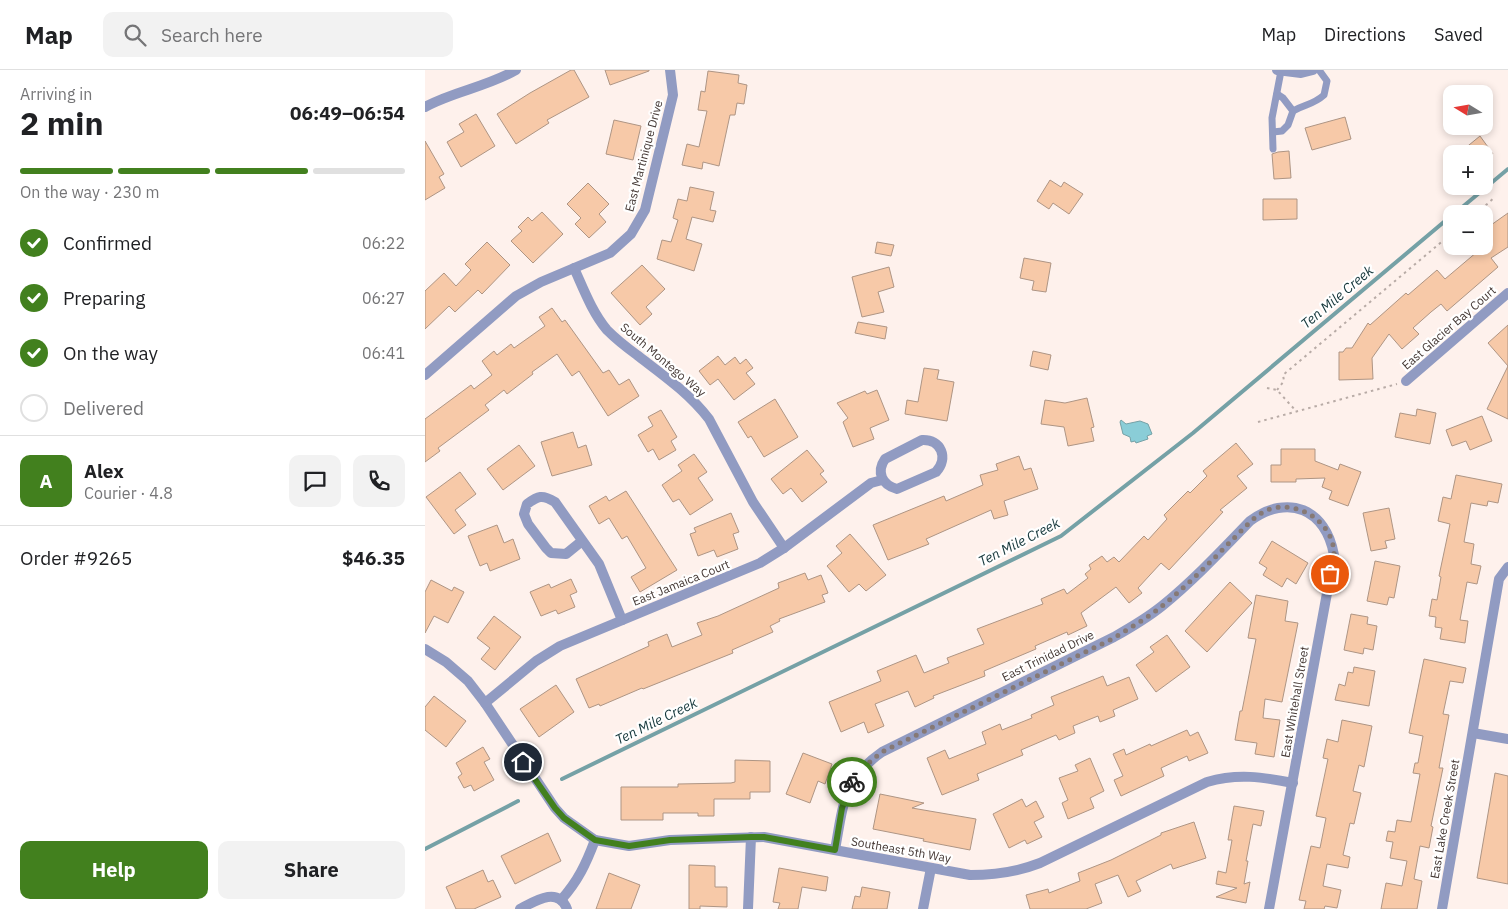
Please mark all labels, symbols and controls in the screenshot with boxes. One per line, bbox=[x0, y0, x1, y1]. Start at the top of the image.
search box bbox=[103, 12, 453, 57]
text: Map bbox=[25, 19, 73, 51]
icon: search bbox=[121, 21, 149, 49]
text: Search here bbox=[161, 23, 263, 47]
text: Map bbox=[1261, 23, 1296, 46]
text: Directions bbox=[1324, 23, 1406, 46]
text: Saved bbox=[1434, 23, 1483, 46]
text: Arriving in bbox=[20, 84, 92, 104]
north arrow bbox=[1443, 85, 1493, 135]
map controls bbox=[1443, 85, 1493, 255]
street label: East Martinique Drive bbox=[621, 98, 666, 213]
text: 06:49–06:54 bbox=[290, 101, 405, 125]
text: 2 min bbox=[20, 102, 104, 144]
button: + bbox=[1443, 145, 1493, 195]
text: On the way · 230 m bbox=[20, 182, 159, 202]
button: − bbox=[1443, 205, 1493, 255]
icon: check bbox=[20, 229, 48, 257]
text: Confirmed bbox=[63, 231, 152, 255]
text: 06:22 bbox=[362, 233, 405, 253]
water label: Ten Mile Creek bbox=[1297, 261, 1377, 333]
street label: East Glacier Bay Court bbox=[1399, 283, 1499, 373]
icon: check bbox=[20, 284, 48, 312]
text: Preparing bbox=[63, 286, 145, 310]
text: 06:27 bbox=[362, 288, 405, 308]
street label: South Montego Way bbox=[617, 319, 709, 400]
icon: check bbox=[20, 339, 48, 367]
text: On the way bbox=[63, 341, 158, 365]
text: 06:41 bbox=[362, 343, 405, 363]
text: Delivered bbox=[63, 396, 144, 420]
button: chat bbox=[289, 455, 341, 507]
button: phone bbox=[353, 455, 405, 507]
text: Alex bbox=[84, 459, 124, 483]
text: A bbox=[39, 469, 53, 493]
text: Courier · 4.8 bbox=[84, 483, 173, 503]
water label: Ten Mile Creek bbox=[975, 513, 1063, 570]
text: Order #9265 bbox=[20, 546, 132, 570]
text: $46.35 bbox=[342, 546, 405, 570]
pin bbox=[1309, 553, 1351, 595]
street label: East Jamaica Court bbox=[630, 556, 732, 609]
icon: bag bbox=[1316, 560, 1344, 588]
street label: East Trinidad Drive bbox=[999, 627, 1097, 684]
street label: East Whitehall Street bbox=[1277, 645, 1312, 759]
water label: Ten Mile Creek bbox=[612, 693, 701, 749]
pin bbox=[502, 741, 544, 783]
icon: home bbox=[509, 748, 537, 776]
courier bbox=[827, 757, 877, 807]
street label: East Lake Creek Street bbox=[1427, 758, 1462, 880]
icon: bike bbox=[838, 768, 866, 796]
street label: Southeast 5th Way bbox=[850, 833, 952, 866]
button: Help bbox=[20, 841, 208, 899]
button: Share bbox=[218, 841, 405, 899]

